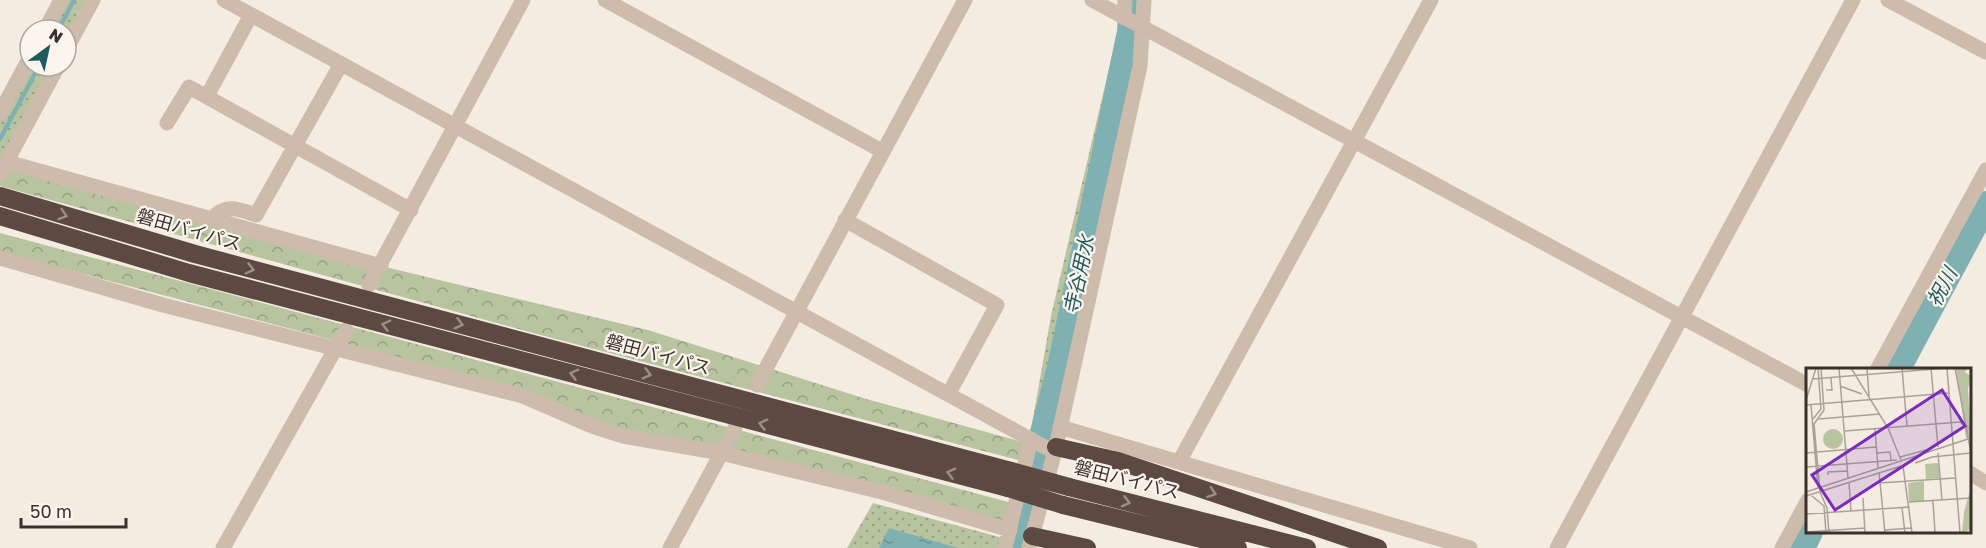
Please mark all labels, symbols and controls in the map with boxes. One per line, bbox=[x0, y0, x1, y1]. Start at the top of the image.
north arrow bbox=[18, 18, 78, 78]
text: N bbox=[46, 24, 67, 47]
street label: 磐田バイパス bbox=[135, 204, 244, 254]
one-way arrow bbox=[57, 208, 68, 220]
water label: 寺谷用水 bbox=[1058, 231, 1098, 316]
one-way arrow bbox=[245, 261, 255, 274]
water label: 祝川 bbox=[1921, 261, 1962, 310]
one-way arrow bbox=[453, 317, 464, 329]
one-way arrow bbox=[381, 319, 391, 332]
street label: 磐田バイパス bbox=[603, 329, 713, 379]
one-way arrow bbox=[642, 367, 652, 380]
inset map bbox=[1806, 368, 1971, 533]
one-way arrow bbox=[569, 369, 580, 381]
one-way arrow bbox=[758, 418, 768, 431]
street label: 磐田バイパス bbox=[1072, 455, 1182, 503]
one-way arrow bbox=[947, 468, 957, 481]
one-way arrow bbox=[1206, 486, 1217, 498]
scale bar bbox=[21, 491, 126, 529]
one-way arrow bbox=[1121, 494, 1131, 507]
text: 50 m bbox=[30, 500, 72, 522]

